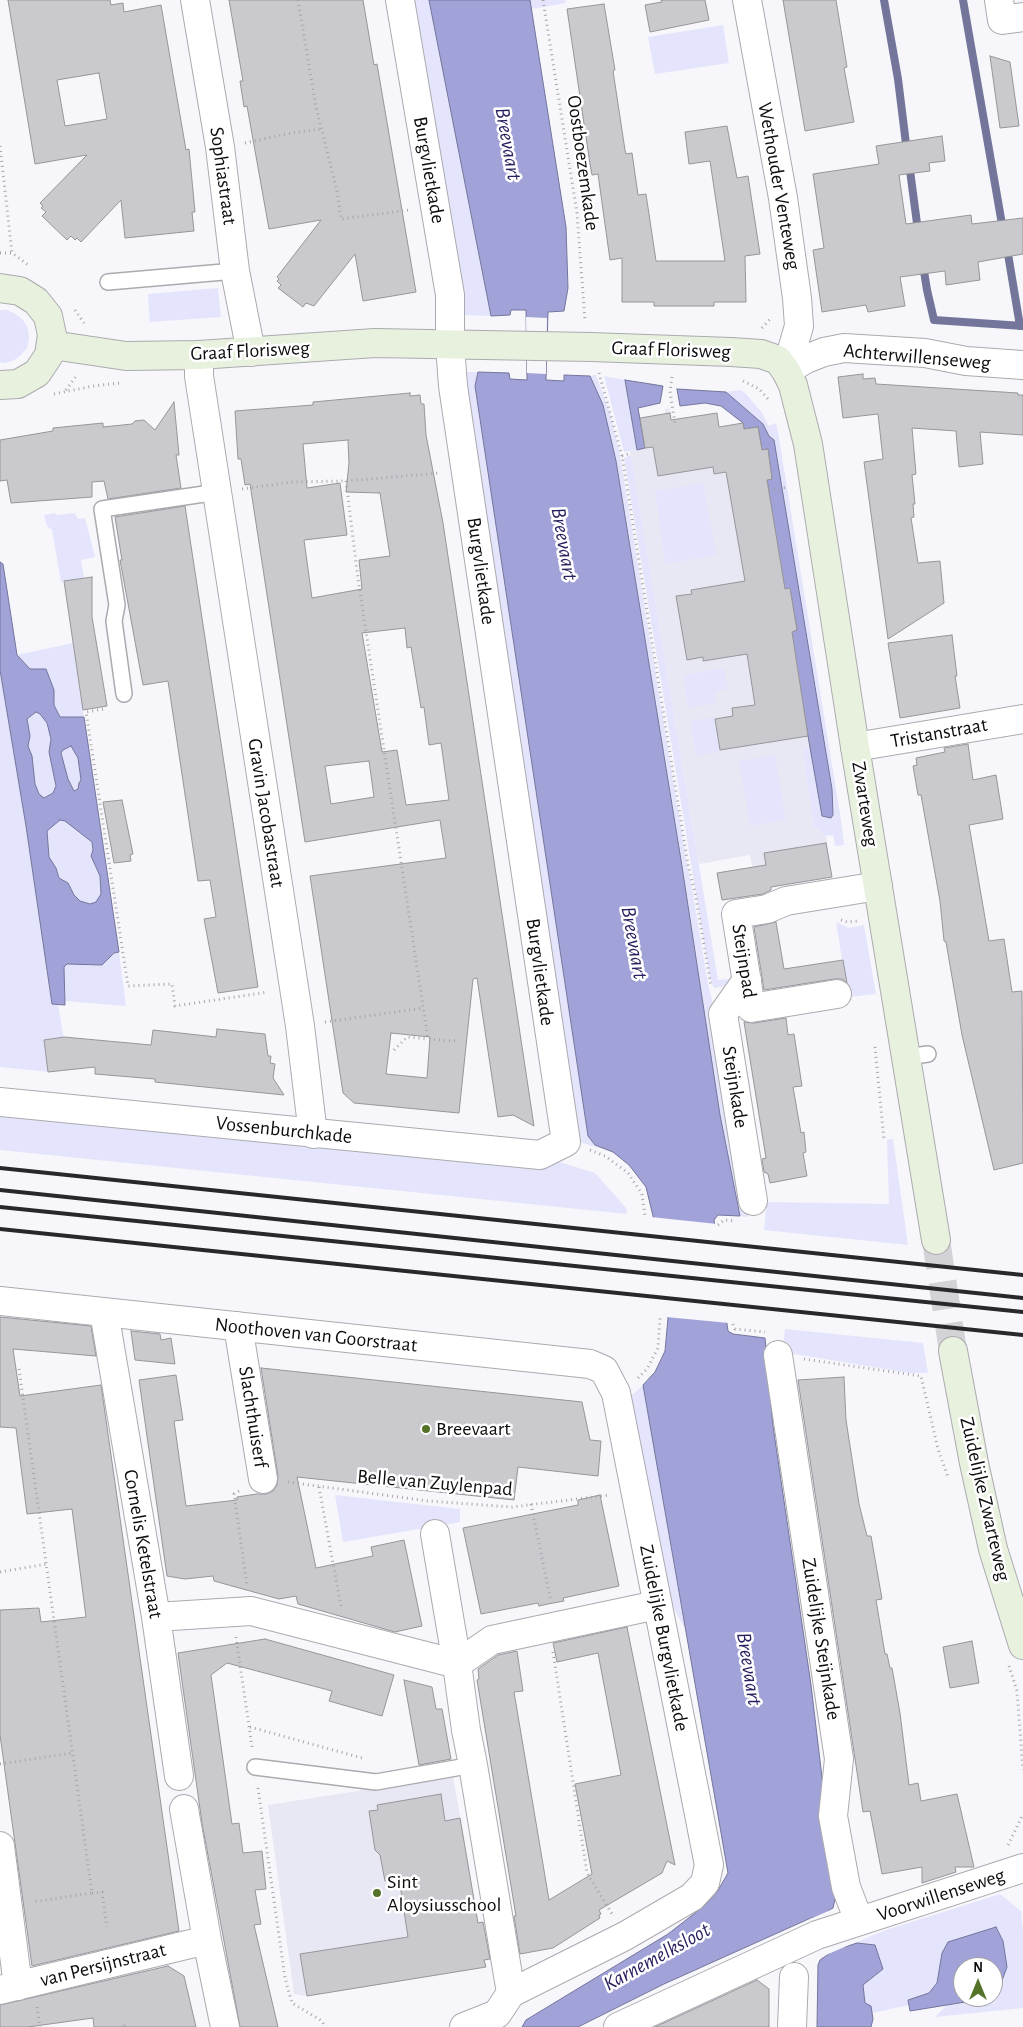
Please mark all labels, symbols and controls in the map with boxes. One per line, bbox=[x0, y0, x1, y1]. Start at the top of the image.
street label: Oostboezemkade bbox=[562, 94, 604, 232]
street label: Wethouder Venteweg bbox=[752, 100, 806, 272]
water label: Breevaart bbox=[489, 106, 527, 182]
street label: Burgvlietkade bbox=[408, 115, 450, 225]
street label: Sophiastraat bbox=[204, 126, 242, 226]
street label: Graaf Florisweg bbox=[190, 336, 310, 366]
street label: Graaf Florisweg bbox=[611, 336, 731, 364]
street label: Achterwillenseweg bbox=[842, 339, 992, 375]
water label: Breevaart bbox=[545, 506, 583, 582]
street label: Burgvlietkade bbox=[462, 516, 500, 626]
street label: Tristanstraat bbox=[889, 713, 989, 753]
street label: Gravin Jacobastraat bbox=[242, 737, 290, 889]
street label: Zwarteweg bbox=[846, 760, 884, 848]
water label: Breevaart bbox=[615, 905, 653, 981]
street label: Burgvlietkade bbox=[521, 917, 559, 1027]
street label: Steijnpad bbox=[726, 922, 762, 1000]
street label: Steijnkade bbox=[717, 1044, 753, 1130]
street label: Vossenburchkade bbox=[215, 1111, 353, 1149]
street label: Noothoven van Goorstraat bbox=[214, 1312, 418, 1358]
street label: Slachthuiserf bbox=[233, 1365, 273, 1469]
street label: Zuidelijke Zwarteweg bbox=[954, 1415, 1016, 1583]
place label: Breevaart bbox=[436, 1417, 511, 1441]
marker: Breevaart bbox=[420, 1423, 432, 1435]
street label: Belle van Zuylenpad bbox=[356, 1464, 514, 1502]
street label: Cornelis Ketelstraat bbox=[118, 1468, 168, 1620]
street label: Zuidelijke Burgvlietkade bbox=[634, 1543, 694, 1733]
street label: Zuidelijke Steijnkade bbox=[796, 1556, 846, 1722]
water label: Breevaart bbox=[731, 1631, 767, 1707]
street label: Voorwillenseweg bbox=[874, 1863, 1008, 1927]
place label: Sint Aloysiusschool bbox=[387, 1870, 501, 1917]
marker: Sint Aloysiusschool bbox=[371, 1887, 383, 1899]
water label: Karnemelksloot bbox=[599, 1917, 715, 1997]
street label: van Persijnstraat bbox=[38, 1938, 168, 1992]
north arrow bbox=[953, 1957, 1003, 2007]
text: N bbox=[973, 1961, 983, 1975]

